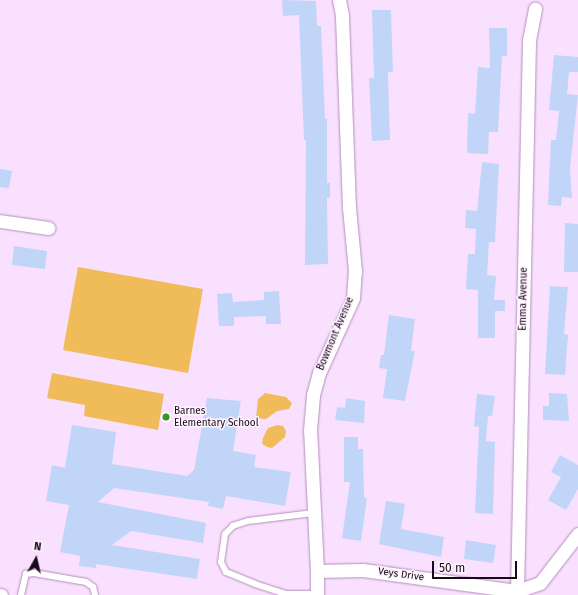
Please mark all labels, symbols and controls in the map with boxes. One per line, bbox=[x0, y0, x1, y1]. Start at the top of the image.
street label: Emma Avenue bbox=[517, 267, 531, 331]
street label: Bowmont Avenue bbox=[315, 295, 357, 373]
place label: Barnes Elementary School bbox=[174, 405, 259, 428]
marker: Barnes Elementary School bbox=[161, 412, 171, 422]
north arrow bbox=[16, 539, 56, 579]
text: N bbox=[33, 540, 42, 554]
scale bar bbox=[434, 553, 519, 579]
text: 50 m bbox=[439, 561, 465, 575]
street label: Veys Drive bbox=[377, 566, 425, 584]

